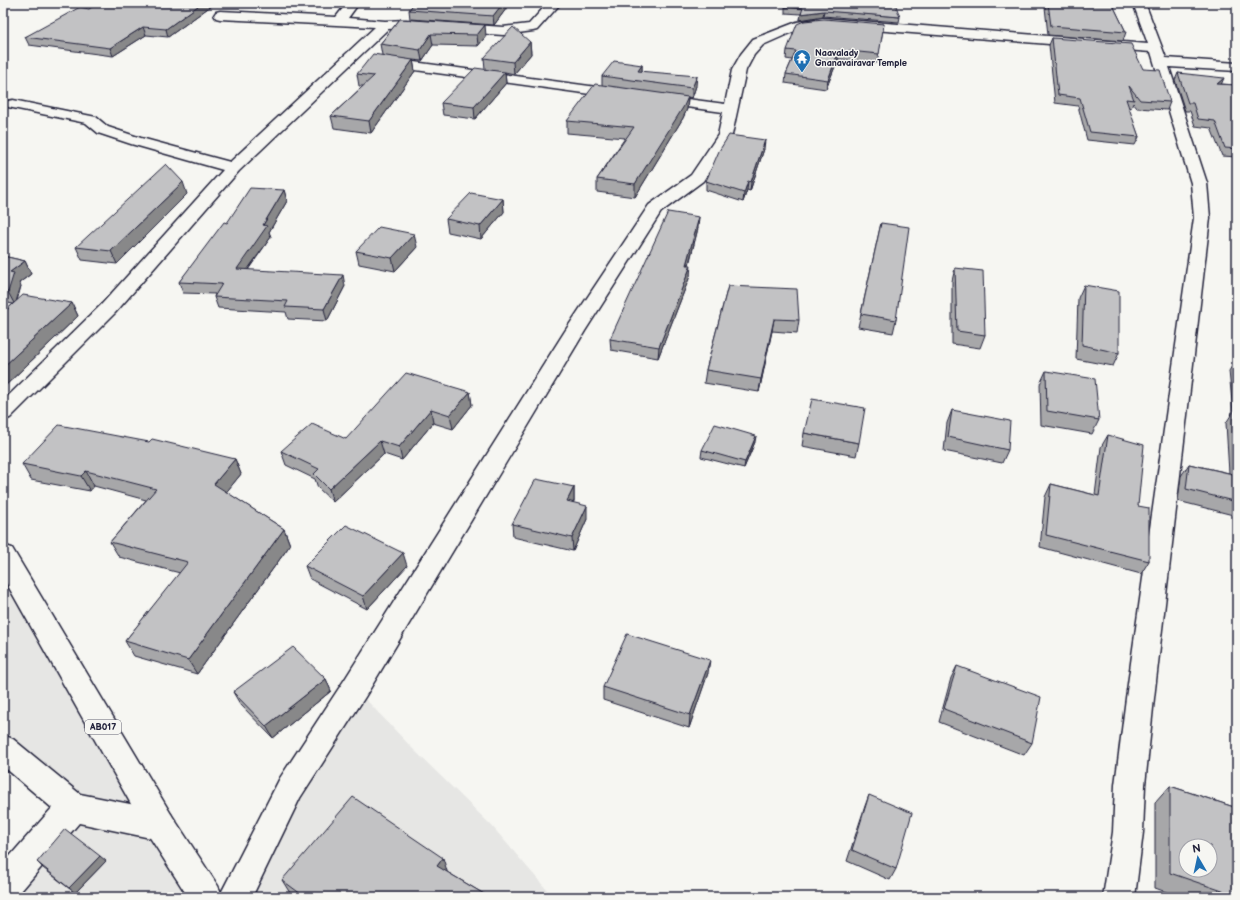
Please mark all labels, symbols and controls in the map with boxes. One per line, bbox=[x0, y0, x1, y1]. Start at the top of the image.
temple icon: Naavalady Gnanavairavar Temple bbox=[792, 48, 812, 73]
place label: Naavalady Gnanavairavar Temple bbox=[815, 48, 907, 69]
road number: AB017 bbox=[85, 720, 121, 734]
north arrow bbox=[1178, 838, 1218, 878]
text: N bbox=[1191, 842, 1202, 856]

